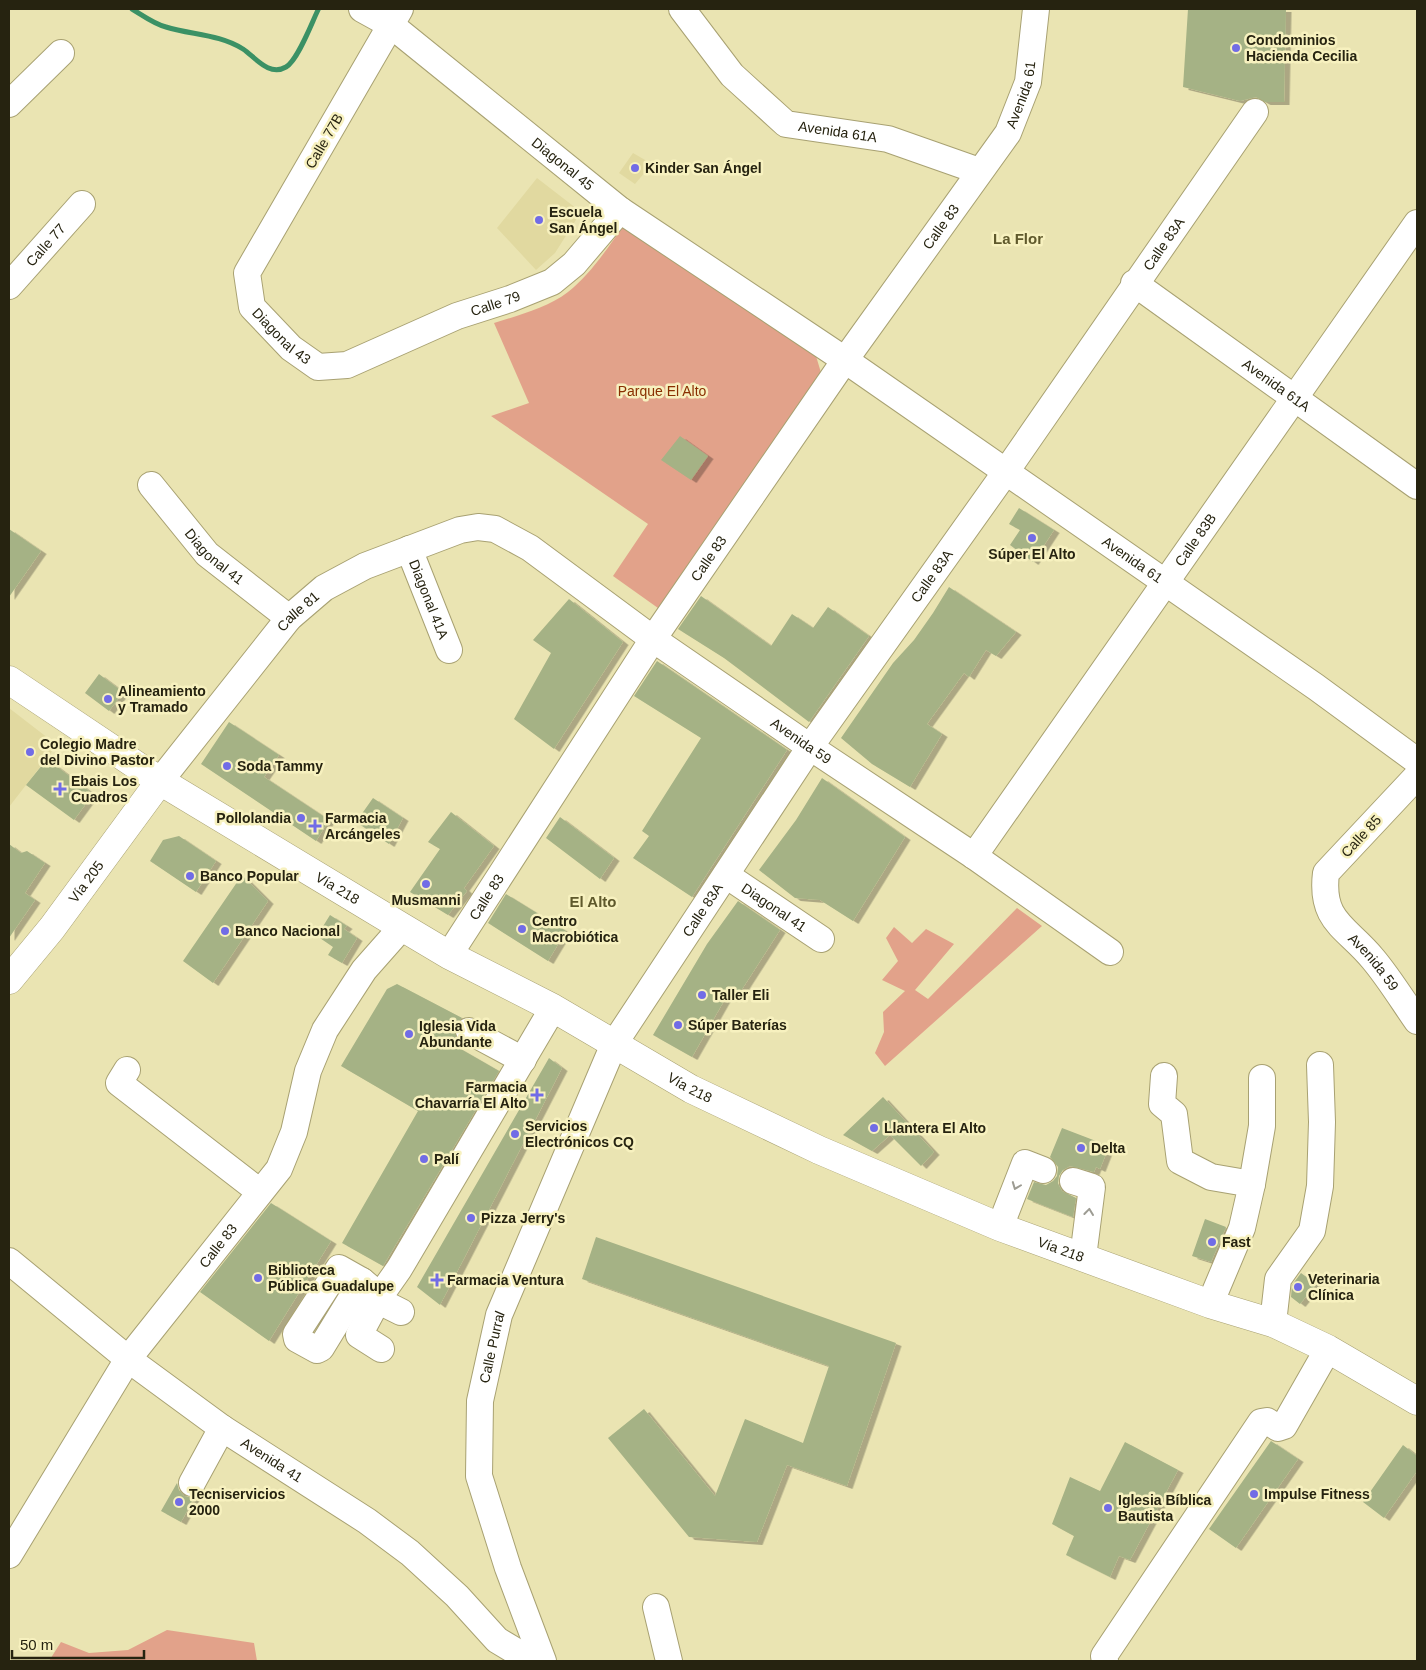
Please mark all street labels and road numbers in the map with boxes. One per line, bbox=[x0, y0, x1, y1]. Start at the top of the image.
street label: Avenida 61 bbox=[1003, 60, 1038, 131]
street label: Calle 77B bbox=[302, 111, 346, 171]
street label: Avenida 61A bbox=[797, 118, 879, 145]
street label: Diagonal 45 bbox=[529, 134, 597, 194]
street label: Calle 83 bbox=[919, 201, 962, 252]
street label: Calle 83A bbox=[1140, 214, 1188, 274]
street label: Calle 77 bbox=[22, 220, 69, 269]
street label: Calle 79 bbox=[469, 288, 523, 319]
street label: Diagonal 43 bbox=[249, 304, 314, 368]
street label: Avenida 61A bbox=[1239, 355, 1314, 415]
street label: Calle 83B bbox=[1171, 510, 1219, 569]
street label: Diagonal 41 bbox=[182, 525, 247, 588]
street label: Calle 83 bbox=[687, 532, 730, 584]
street label: Avenida 61 bbox=[1099, 533, 1166, 586]
street label: Calle 83A bbox=[908, 546, 956, 605]
street label: Diagonal 41A bbox=[406, 557, 452, 642]
street label: Calle 81 bbox=[274, 588, 322, 634]
street label: Avenida 59 bbox=[768, 714, 835, 767]
street label: Calle 85 bbox=[1338, 812, 1385, 860]
street label: Vía 205 bbox=[65, 857, 107, 906]
street label: Vía 218 bbox=[313, 869, 363, 908]
street label: Calle 83 bbox=[466, 871, 507, 923]
street label: Calle 83A bbox=[679, 880, 726, 940]
street label: Diagonal 41 bbox=[739, 880, 810, 935]
street label: Avenida 59 bbox=[1345, 930, 1402, 994]
street label: Vía 218 bbox=[665, 1069, 715, 1106]
street label: Calle 83 bbox=[196, 1220, 240, 1271]
street label: Vía 218 bbox=[1035, 1233, 1086, 1265]
street label: Calle Purral bbox=[476, 1308, 508, 1385]
street label: Avenida 41 bbox=[238, 1434, 306, 1486]

